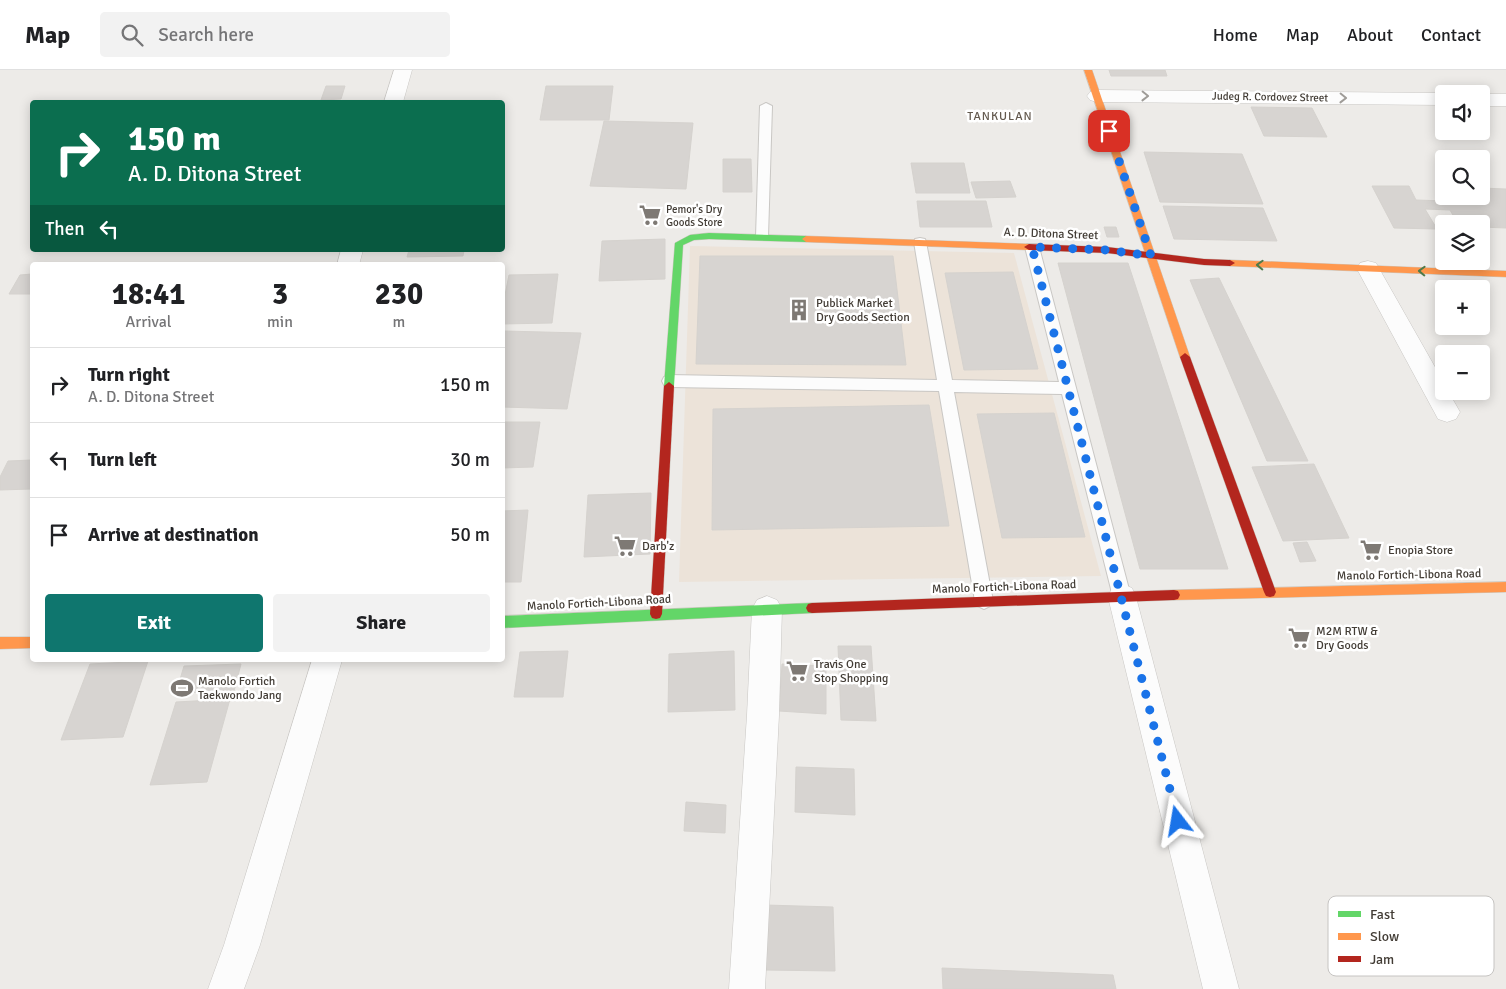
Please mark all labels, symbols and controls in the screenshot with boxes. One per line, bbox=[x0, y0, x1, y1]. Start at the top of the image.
search box bbox=[100, 12, 450, 57]
text: Map bbox=[25, 20, 70, 50]
icon: search bbox=[118, 21, 146, 49]
text: Search here bbox=[158, 23, 254, 47]
text: Home bbox=[1213, 24, 1258, 46]
text: Map bbox=[1286, 24, 1319, 46]
text: About bbox=[1347, 24, 1393, 46]
text: Contact bbox=[1421, 24, 1481, 46]
map controls bbox=[1435, 85, 1490, 400]
button: sound bbox=[1435, 85, 1490, 140]
street label: Judeg R. Cordovez Street bbox=[1212, 89, 1328, 105]
one-way arrow bbox=[1142, 91, 1150, 101]
one-way arrow bbox=[1340, 93, 1347, 103]
district label: TANKULAN bbox=[967, 109, 1033, 124]
pin bbox=[1088, 110, 1130, 152]
text: 150 m bbox=[128, 117, 221, 160]
icon: arrive bbox=[1095, 117, 1123, 145]
icon: right bbox=[45, 120, 110, 185]
button: search bbox=[1435, 150, 1490, 205]
text: A. D. Ditona Street bbox=[128, 160, 302, 187]
supermarket icon: Pemor's Dry Goods Store bbox=[637, 202, 663, 228]
place label: Pemor's Dry Goods Store bbox=[666, 203, 723, 229]
icon: left bbox=[95, 215, 123, 243]
button: layers bbox=[1435, 215, 1490, 270]
text: Then bbox=[45, 217, 85, 241]
street label: A. D. Ditona Street bbox=[1003, 225, 1099, 243]
one-way arrow bbox=[1256, 259, 1264, 270]
one-way arrow bbox=[1418, 266, 1426, 276]
text: 18:41 bbox=[112, 276, 185, 313]
text: 3 bbox=[272, 276, 288, 313]
text: 230 bbox=[375, 276, 423, 313]
button: + bbox=[1435, 280, 1490, 335]
place label: Publick Market Dry Goods Section bbox=[816, 296, 910, 325]
building icon: Publick Market Dry Goods Section bbox=[786, 297, 812, 323]
text: Arrival bbox=[125, 312, 172, 332]
text: min bbox=[267, 312, 293, 332]
text: m bbox=[393, 312, 405, 332]
button: − bbox=[1435, 345, 1490, 400]
text: Turn right bbox=[88, 363, 170, 387]
icon: right bbox=[45, 371, 73, 399]
text: 150 m bbox=[440, 373, 490, 397]
text: A. D. Ditona Street bbox=[88, 387, 214, 407]
icon: left bbox=[45, 446, 73, 474]
text: Turn left bbox=[88, 448, 157, 472]
text: 30 m bbox=[450, 448, 490, 472]
icon: arrive bbox=[45, 521, 73, 549]
text: Arrive at destination bbox=[88, 523, 259, 547]
text: 50 m bbox=[450, 523, 490, 547]
supermarket icon: Darb'z bbox=[612, 533, 638, 559]
supermarket icon: Enopia Store bbox=[1358, 537, 1384, 563]
place label: Darb'z bbox=[642, 539, 674, 554]
place label: Enopia Store bbox=[1388, 543, 1453, 558]
street label: Manolo Fortich-Libona Road bbox=[1337, 566, 1481, 584]
street label: Manolo Fortich-Libona Road bbox=[932, 577, 1076, 597]
street label: Manolo Fortich-Libona Road bbox=[526, 592, 672, 614]
button: Exit bbox=[45, 594, 263, 652]
button: Share bbox=[273, 594, 490, 652]
place label: M2M RTW & Dry Goods bbox=[1316, 624, 1378, 653]
supermarket icon: M2M RTW & Dry Goods bbox=[1286, 625, 1312, 651]
place label: Travis One Stop Shopping bbox=[814, 657, 888, 686]
supermarket icon: Travis One Stop Shopping bbox=[784, 658, 810, 684]
place label: Manolo Fortich Taekwondo Jang bbox=[198, 674, 282, 703]
sports icon: Manolo Fortich Taekwondo Jang bbox=[169, 675, 195, 701]
position arrow bbox=[1151, 794, 1203, 846]
legend bbox=[1328, 896, 1494, 976]
text: Fast bbox=[1370, 906, 1395, 923]
text: Slow bbox=[1370, 928, 1399, 945]
text: Jam bbox=[1370, 951, 1394, 968]

